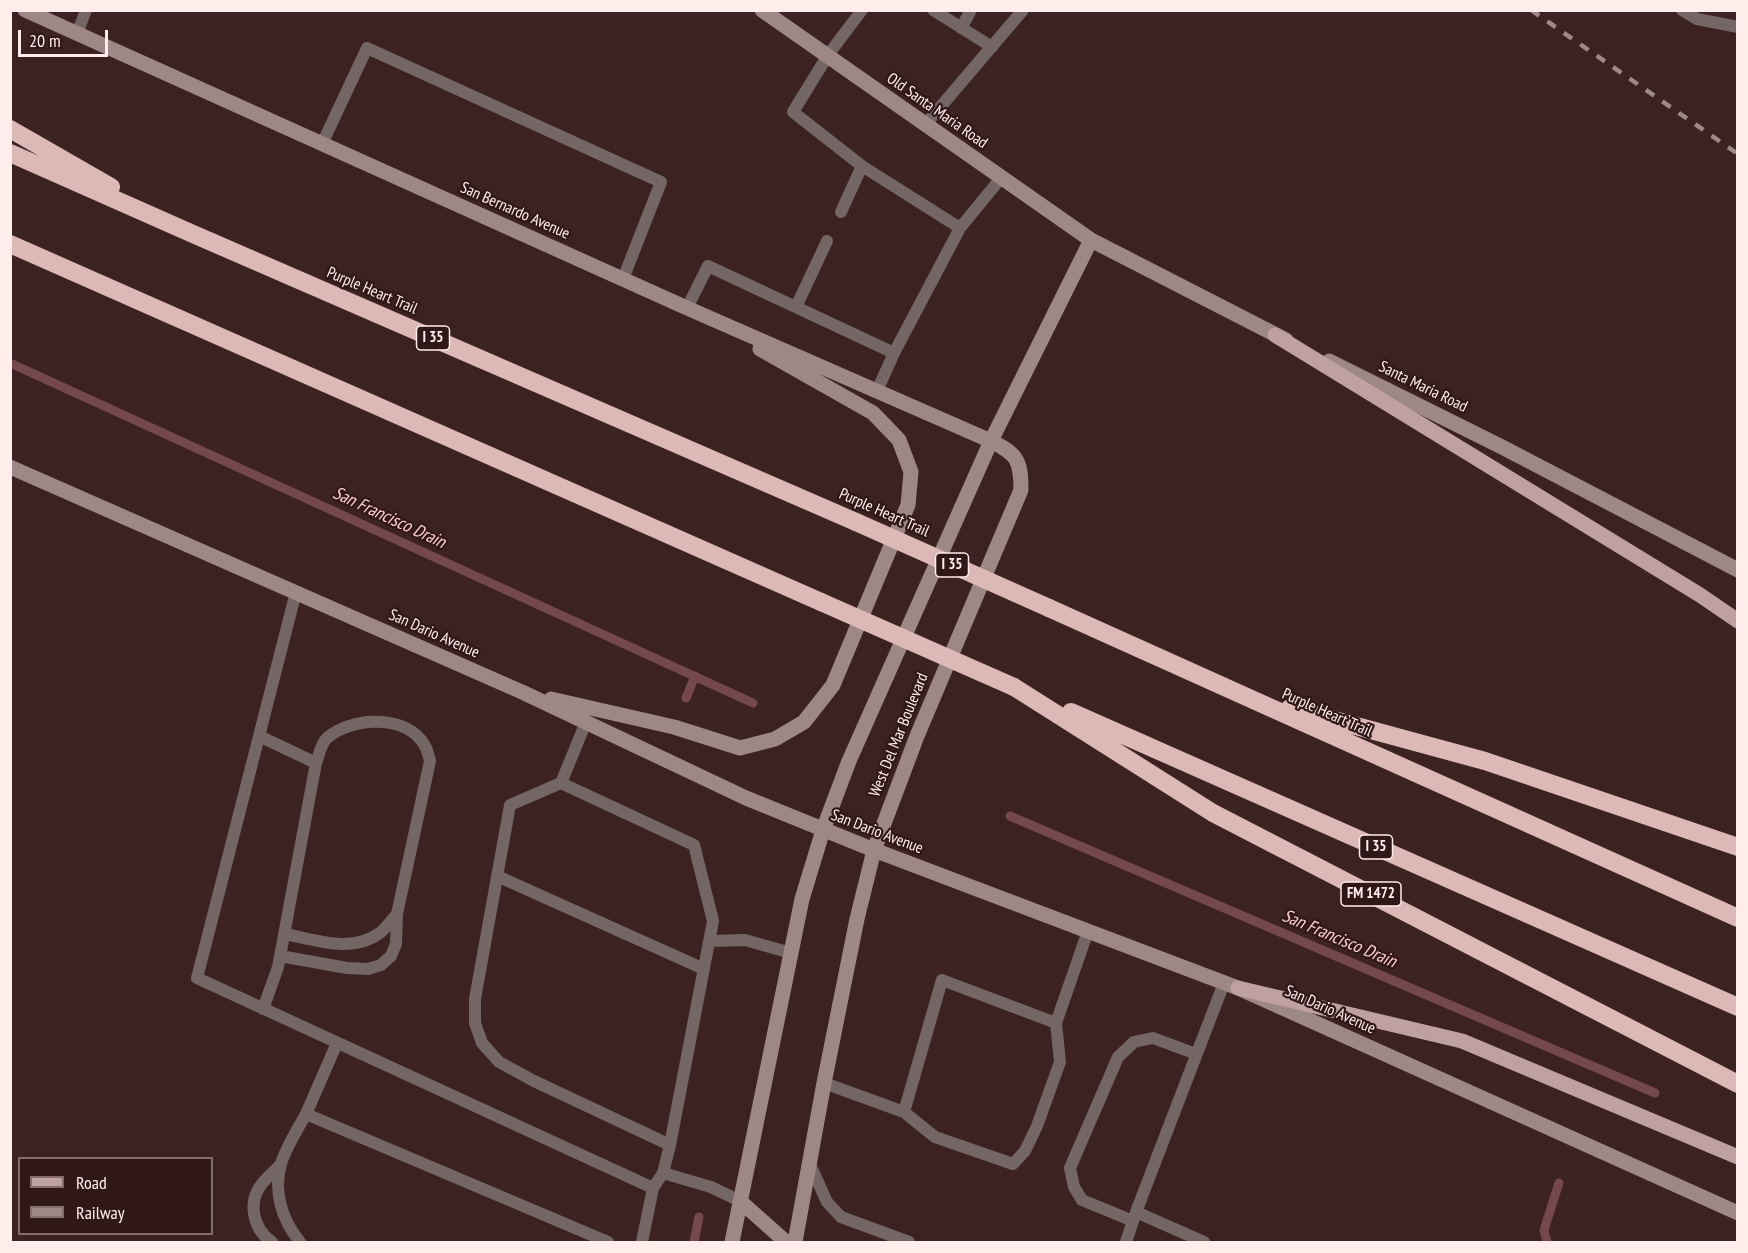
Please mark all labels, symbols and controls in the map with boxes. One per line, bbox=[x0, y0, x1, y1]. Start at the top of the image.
scale bar bbox=[21, 18, 111, 56]
text: 20 m bbox=[29, 29, 61, 52]
street label: Old Santa Maria Road bbox=[883, 69, 991, 153]
street label: San Bernardo Avenue bbox=[457, 178, 573, 244]
street label: Purple Heart Trail bbox=[324, 263, 420, 319]
road number: I 35 bbox=[416, 326, 450, 350]
street label: Santa Maria Road bbox=[1376, 357, 1470, 417]
water label: San Francisco Drain bbox=[329, 483, 449, 553]
street label: Purple Heart Trail bbox=[836, 485, 932, 541]
road number: I 35 bbox=[936, 553, 968, 577]
street label: San Dario Avenue bbox=[386, 605, 482, 663]
street label: West Del Mar Boulevard bbox=[865, 670, 933, 800]
street label: Purple Heart Trail bbox=[1279, 685, 1375, 741]
street label: San Dario Avenue bbox=[828, 806, 926, 858]
road number: I 35 bbox=[1360, 835, 1392, 859]
road number: FM 1472 bbox=[1341, 882, 1401, 906]
water label: San Francisco Drain bbox=[1279, 905, 1399, 973]
street label: San Dario Avenue bbox=[1282, 981, 1378, 1039]
legend bbox=[18, 1157, 213, 1235]
text: Road bbox=[76, 1171, 107, 1194]
text: Railway bbox=[76, 1201, 125, 1224]

